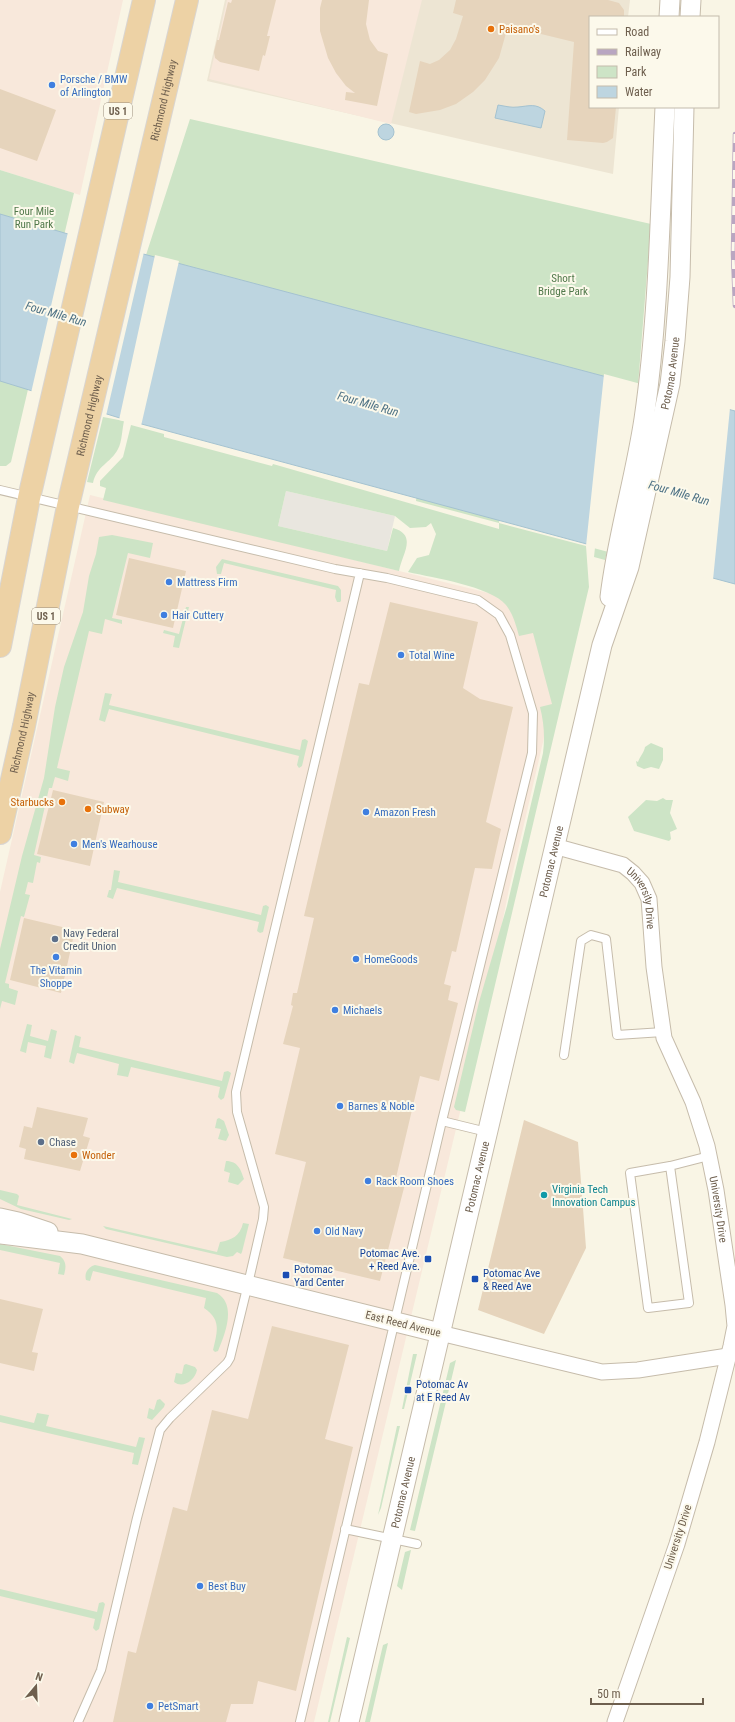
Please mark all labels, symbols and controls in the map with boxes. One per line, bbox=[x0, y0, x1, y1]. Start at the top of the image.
legend bbox=[589, 16, 719, 108]
place label: Paisano's bbox=[499, 23, 540, 36]
marker: Paisano's bbox=[486, 24, 496, 34]
text: Road bbox=[625, 25, 649, 39]
text: Railway bbox=[625, 45, 661, 59]
street label: Richmond Highway bbox=[148, 58, 179, 142]
text: Park bbox=[625, 65, 647, 79]
place label: Porsche / BMW of Arlington bbox=[60, 73, 128, 99]
marker: Porsche / BMW of Arlington bbox=[47, 80, 57, 90]
text: Water bbox=[625, 85, 653, 99]
road number: US 1 bbox=[104, 103, 132, 119]
park label: Four Mile Run Park bbox=[14, 205, 54, 231]
park label: Short Bridge Park bbox=[538, 272, 588, 298]
water label: Four Mile Run bbox=[24, 299, 89, 330]
street label: Potomac Avenue bbox=[658, 337, 682, 411]
street label: Richmond Highway bbox=[73, 373, 105, 457]
water label: Four Mile Run bbox=[336, 389, 401, 420]
water label: Four Mile Run bbox=[647, 478, 712, 509]
place label: Mattress Firm bbox=[177, 576, 238, 589]
marker: Mattress Firm bbox=[164, 577, 174, 587]
road number: US 1 bbox=[32, 608, 60, 624]
place label: Hair Cuttery bbox=[172, 609, 224, 622]
marker: Hair Cuttery bbox=[159, 610, 169, 620]
place label: Total Wine bbox=[409, 649, 455, 662]
marker: Total Wine bbox=[396, 650, 406, 660]
street label: Richmond Highway bbox=[7, 690, 37, 774]
place label: Starbucks bbox=[11, 796, 54, 809]
marker: Starbucks bbox=[57, 797, 67, 807]
place label: Subway bbox=[96, 803, 130, 816]
marker: Subway bbox=[83, 804, 93, 814]
place label: Amazon Fresh bbox=[374, 806, 436, 819]
marker: Amazon Fresh bbox=[361, 807, 371, 817]
street label: Potomac Avenue bbox=[536, 824, 566, 899]
place label: Men's Wearhouse bbox=[82, 838, 158, 851]
marker: Men's Wearhouse bbox=[69, 839, 79, 849]
street label: University Drive bbox=[624, 864, 658, 930]
place label: Navy Federal Credit Union bbox=[63, 927, 119, 953]
marker: Navy Federal Credit Union bbox=[50, 934, 60, 944]
marker: The Vitamin Shoppe bbox=[51, 952, 61, 962]
place label: HomeGoods bbox=[364, 953, 418, 966]
marker: HomeGoods bbox=[351, 954, 361, 964]
place label: The Vitamin Shoppe bbox=[30, 964, 82, 990]
place label: Michaels bbox=[343, 1004, 382, 1017]
marker: Michaels bbox=[330, 1005, 340, 1015]
place label: Barnes & Noble bbox=[348, 1100, 415, 1113]
marker: Barnes & Noble bbox=[335, 1101, 345, 1111]
place label: Chase bbox=[49, 1136, 76, 1149]
marker: Chase bbox=[36, 1137, 46, 1147]
street label: Potomac Avenue bbox=[462, 1140, 492, 1214]
place label: Wonder bbox=[82, 1149, 116, 1162]
marker: Wonder bbox=[69, 1150, 79, 1160]
place label: Rack Room Shoes bbox=[376, 1175, 454, 1188]
street label: University Drive bbox=[707, 1175, 730, 1243]
marker: Rack Room Shoes bbox=[363, 1176, 373, 1186]
place label: Virginia Tech Innovation Campus bbox=[552, 1183, 635, 1209]
marker: Virginia Tech Innovation Campus bbox=[539, 1190, 549, 1200]
place label: Old Navy bbox=[325, 1225, 364, 1238]
marker: Old Navy bbox=[312, 1226, 322, 1236]
place label: Potomac Ave. + Reed Ave. bbox=[360, 1247, 420, 1273]
marker: Potomac Ave. + Reed Ave. bbox=[423, 1254, 433, 1264]
place label: Potomac Yard Center bbox=[294, 1263, 345, 1289]
place label: Potomac Ave & Reed Ave bbox=[483, 1267, 540, 1293]
marker: Potomac Yard Center bbox=[281, 1270, 291, 1280]
marker: Potomac Ave & Reed Ave bbox=[470, 1274, 480, 1284]
street label: East Reed Avenue bbox=[364, 1308, 442, 1340]
place label: Potomac Av at E Reed Av bbox=[416, 1378, 470, 1404]
marker: Potomac Av at E Reed Av bbox=[403, 1385, 413, 1395]
street label: Potomac Avenue bbox=[388, 1455, 418, 1529]
street label: University Drive bbox=[661, 1503, 695, 1571]
place label: Best Buy bbox=[208, 1580, 246, 1593]
marker: Best Buy bbox=[195, 1581, 205, 1591]
north arrow bbox=[16, 1666, 56, 1706]
text: N bbox=[34, 1670, 45, 1684]
scale bar bbox=[591, 1680, 703, 1706]
text: 50 m bbox=[597, 1687, 621, 1701]
place label: PetSmart bbox=[158, 1700, 199, 1713]
marker: PetSmart bbox=[145, 1701, 155, 1711]

